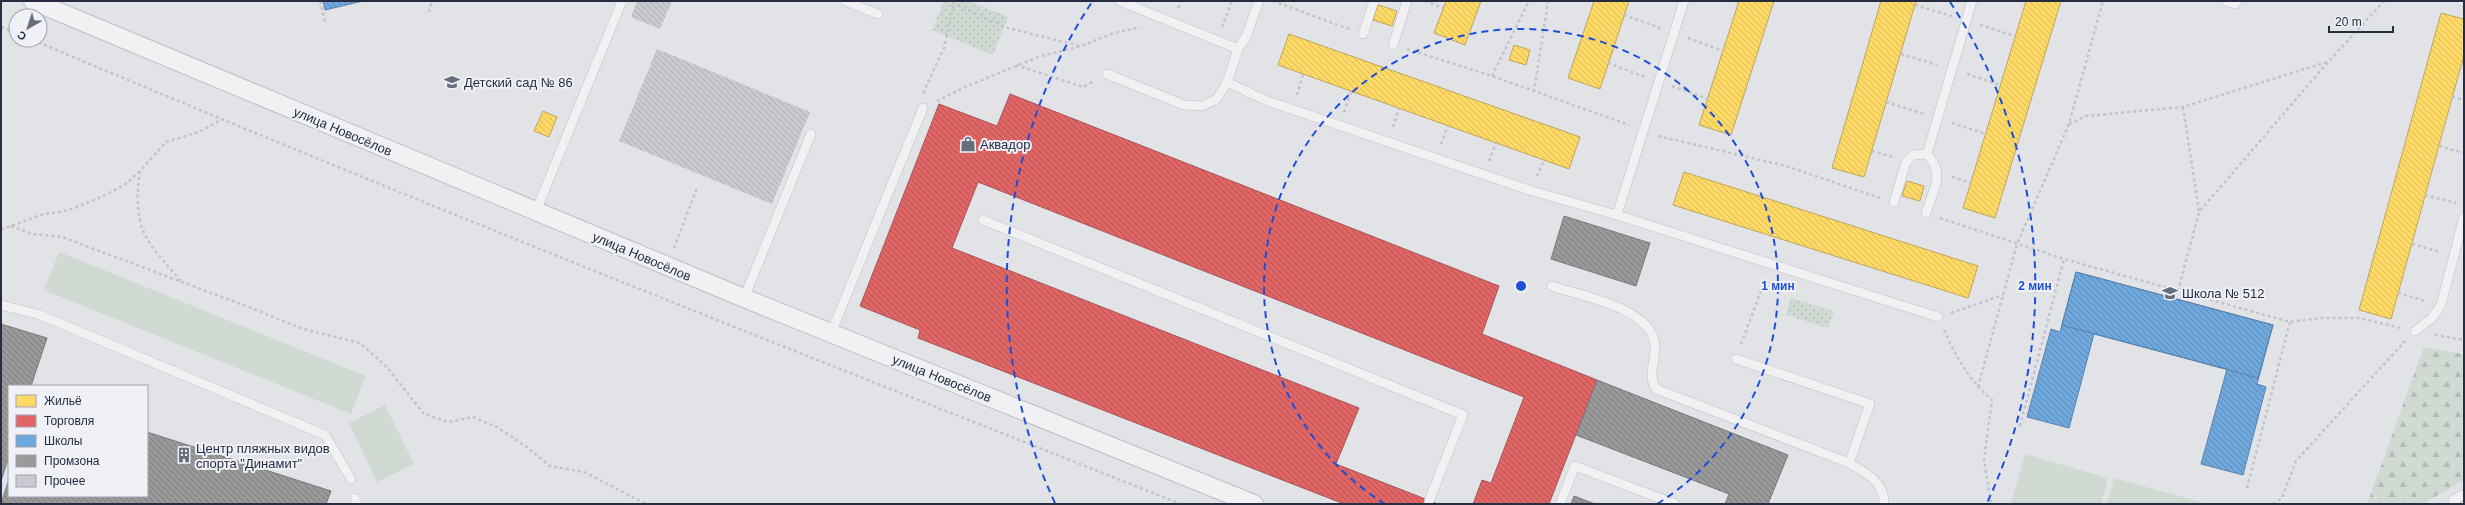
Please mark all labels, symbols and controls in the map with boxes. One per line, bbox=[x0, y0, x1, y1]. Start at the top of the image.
north arrow bbox=[8, 8, 48, 48]
scale bar bbox=[2329, 8, 2393, 34]
text: 20 m bbox=[2335, 15, 2362, 29]
text: С bbox=[15, 29, 29, 43]
school or university icon: Детский сад № 86 bbox=[443, 73, 461, 91]
place label: Детский сад № 86 bbox=[464, 75, 573, 90]
street label: улица Новосёлов bbox=[291, 104, 394, 159]
shop icon: Аквадор bbox=[959, 135, 977, 153]
place label: Аквадор bbox=[980, 137, 1030, 152]
street label: улица Новосёлов bbox=[590, 229, 693, 284]
centre of rings bbox=[1514, 279, 1528, 293]
text: 1 мин bbox=[1761, 279, 1795, 293]
text: 2 мин bbox=[2018, 279, 2052, 293]
school or university icon: Школа № 512 bbox=[2161, 284, 2179, 302]
place label: Школа № 512 bbox=[2182, 286, 2264, 301]
street label: улица Новосёлов bbox=[890, 352, 994, 405]
legend bbox=[8, 385, 148, 497]
text: Жильё bbox=[44, 394, 82, 408]
text: Торговля bbox=[44, 414, 94, 428]
text: Школы bbox=[44, 434, 82, 448]
place label: Центр пляжных видов спорта "Динамит" bbox=[196, 441, 330, 471]
building icon: Центр пляжных видов спорта "Динамит" bbox=[175, 446, 193, 464]
text: Промзона bbox=[44, 454, 100, 468]
text: Прочее bbox=[44, 474, 86, 488]

